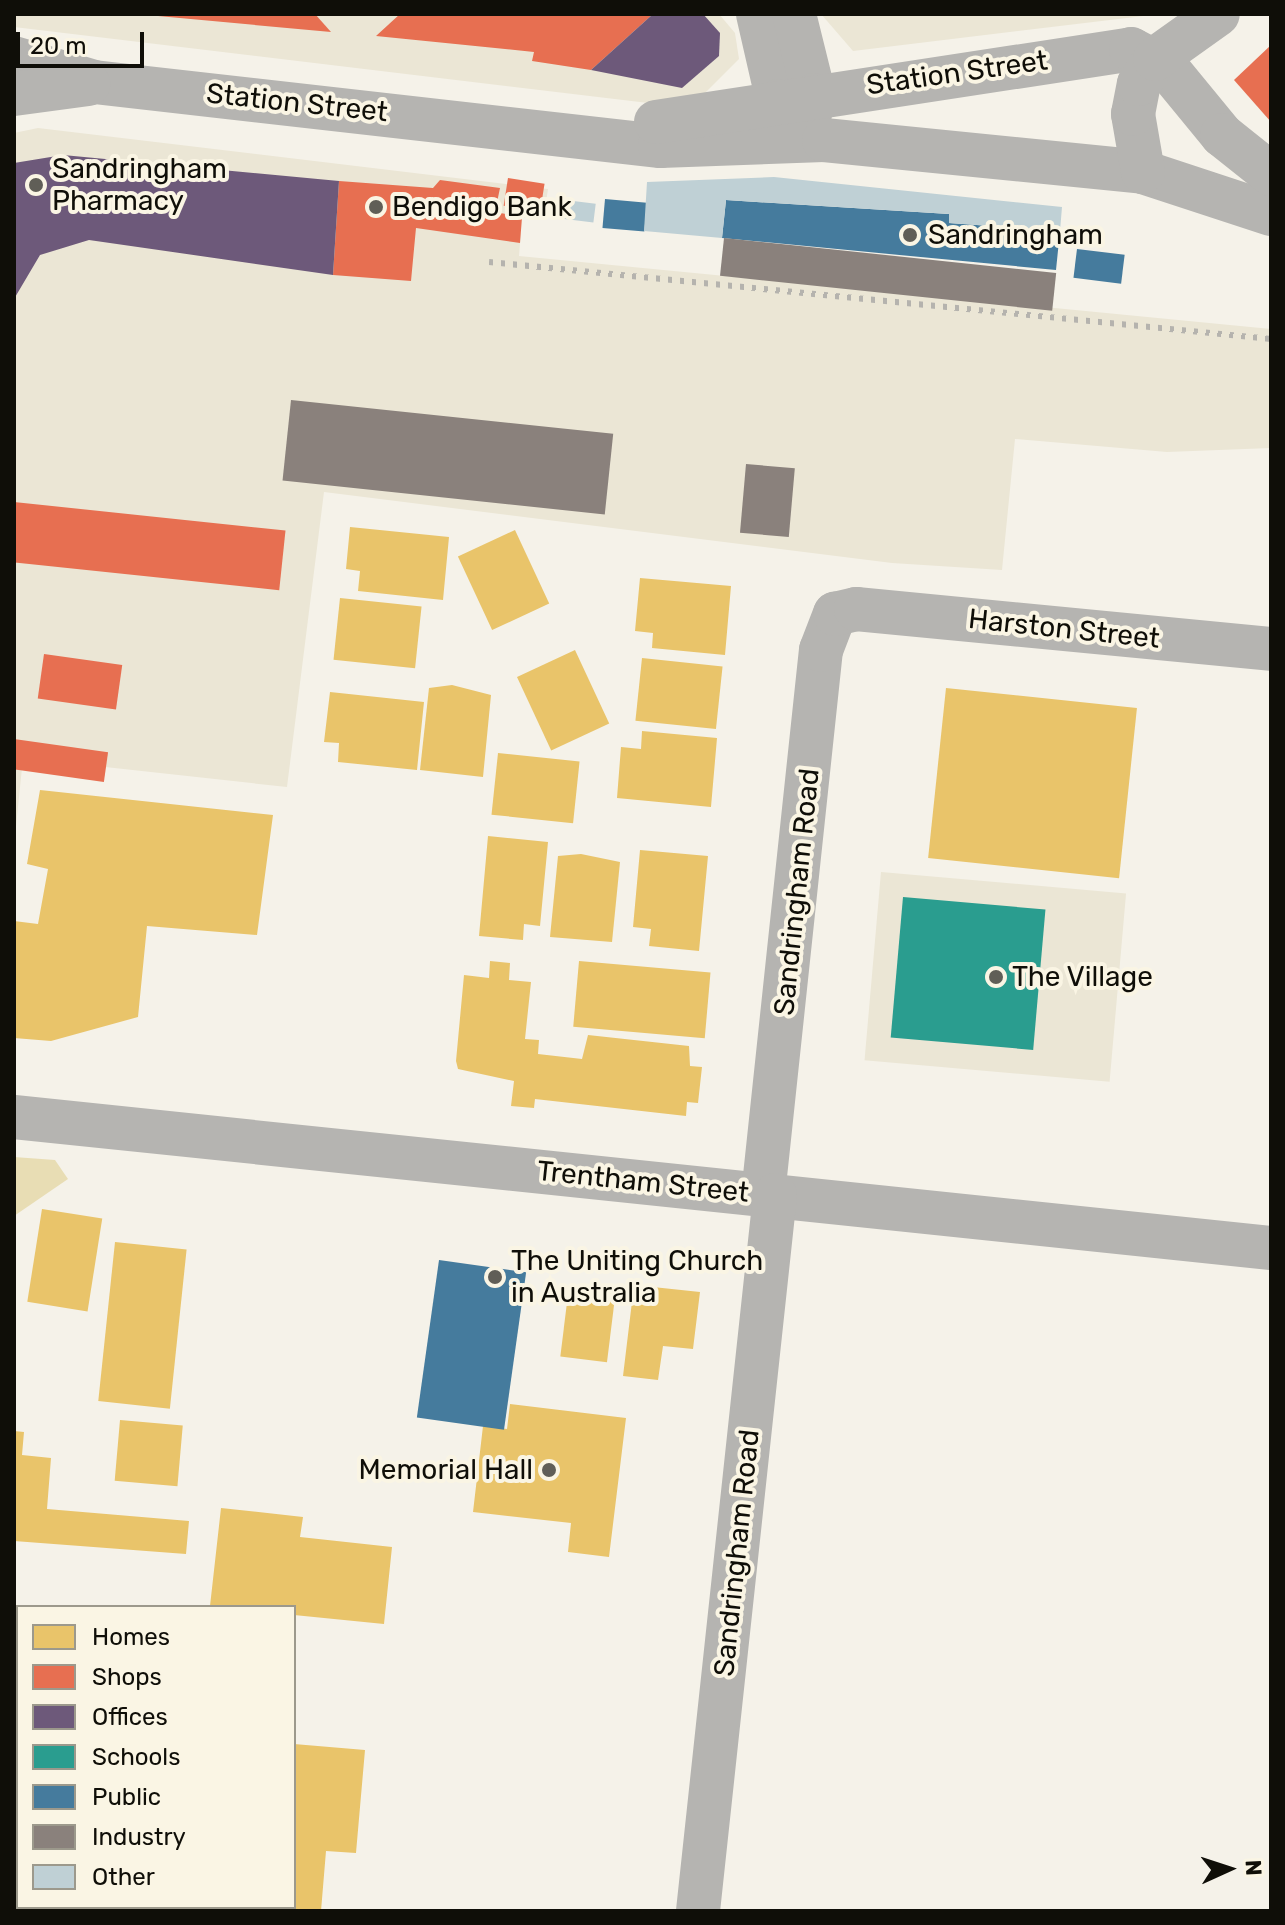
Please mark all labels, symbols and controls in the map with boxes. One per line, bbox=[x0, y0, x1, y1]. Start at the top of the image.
scale bar bbox=[20, 16, 148, 66]
text: 20 m bbox=[30, 32, 87, 60]
street label: Station Street bbox=[864, 44, 1050, 102]
street label: Station Street bbox=[205, 77, 389, 129]
place label: Sandringham Pharmacy bbox=[52, 152, 227, 218]
marker: Sandringham Pharmacy bbox=[27, 176, 45, 194]
place label: Bendigo Bank bbox=[392, 190, 572, 224]
marker: Bendigo Bank bbox=[367, 198, 385, 216]
place label: Sandringham bbox=[928, 218, 1103, 252]
marker: Sandringham bbox=[899, 224, 921, 246]
street label: Harston Street bbox=[967, 602, 1161, 656]
street label: Sandringham Road bbox=[767, 767, 827, 1017]
place label: The Village bbox=[1012, 960, 1154, 994]
marker: The Village bbox=[987, 968, 1005, 986]
street label: Trentham Street bbox=[535, 1154, 751, 1210]
place label: The Uniting Church in Australia bbox=[511, 1244, 763, 1310]
marker: The Uniting Church in Australia bbox=[486, 1268, 504, 1286]
street label: Sandringham Road bbox=[707, 1428, 767, 1678]
place label: Memorial Hall bbox=[359, 1453, 533, 1487]
marker: Memorial Hall bbox=[540, 1461, 558, 1479]
legend bbox=[16, 1605, 296, 1909]
text: Homes bbox=[92, 1623, 170, 1651]
text: Shops bbox=[92, 1663, 162, 1691]
text: Offices bbox=[92, 1703, 168, 1731]
text: Schools bbox=[92, 1743, 180, 1771]
text: Public bbox=[92, 1783, 161, 1811]
text: Industry bbox=[92, 1823, 186, 1851]
north arrow bbox=[1189, 1829, 1269, 1909]
text: N bbox=[1240, 1859, 1267, 1876]
text: Other bbox=[92, 1863, 155, 1891]

